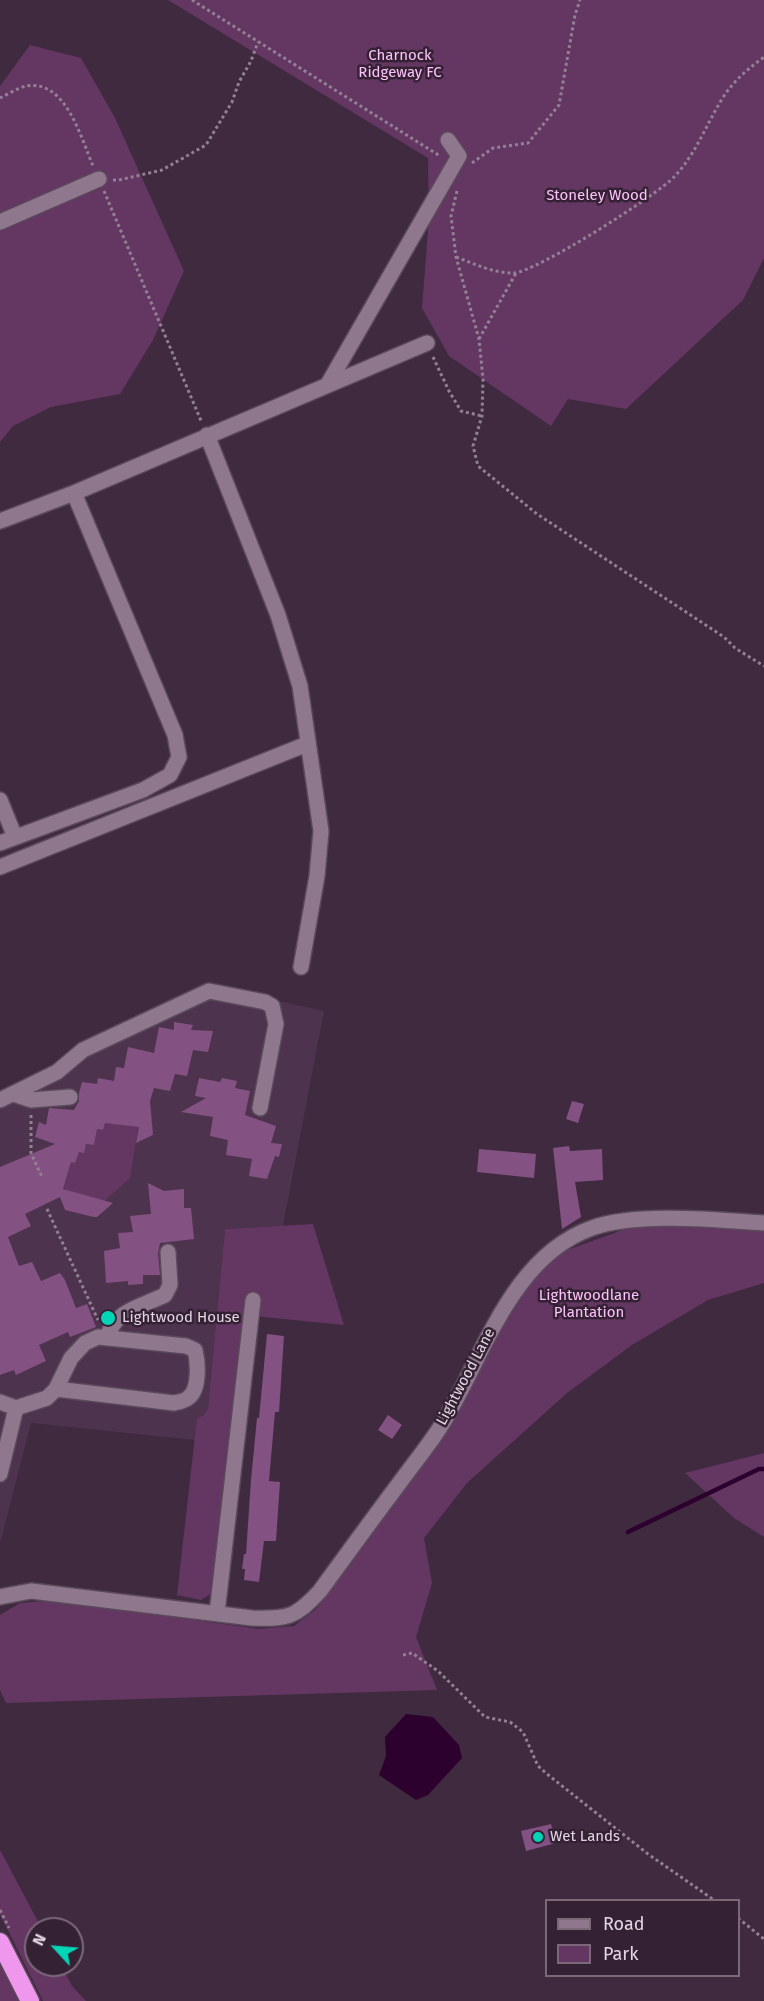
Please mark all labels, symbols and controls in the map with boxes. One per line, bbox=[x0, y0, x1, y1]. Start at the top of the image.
park label: Charnock Ridgeway FC bbox=[358, 47, 442, 82]
park label: Stoneley Wood bbox=[546, 187, 648, 205]
park label: Lightwoodlane Plantation bbox=[539, 1287, 639, 1322]
marker: Lightwood House bbox=[99, 1309, 117, 1327]
place label: Lightwood House bbox=[122, 1309, 240, 1327]
street label: Lightwood Lane bbox=[433, 1325, 499, 1429]
place label: Wet Lands bbox=[550, 1828, 620, 1846]
marker: Wet Lands bbox=[531, 1830, 545, 1844]
legend bbox=[545, 1899, 740, 1977]
text: Road bbox=[603, 1913, 645, 1935]
north arrow bbox=[24, 1917, 84, 1977]
text: N bbox=[28, 1931, 50, 1949]
text: Park bbox=[603, 1943, 638, 1965]

